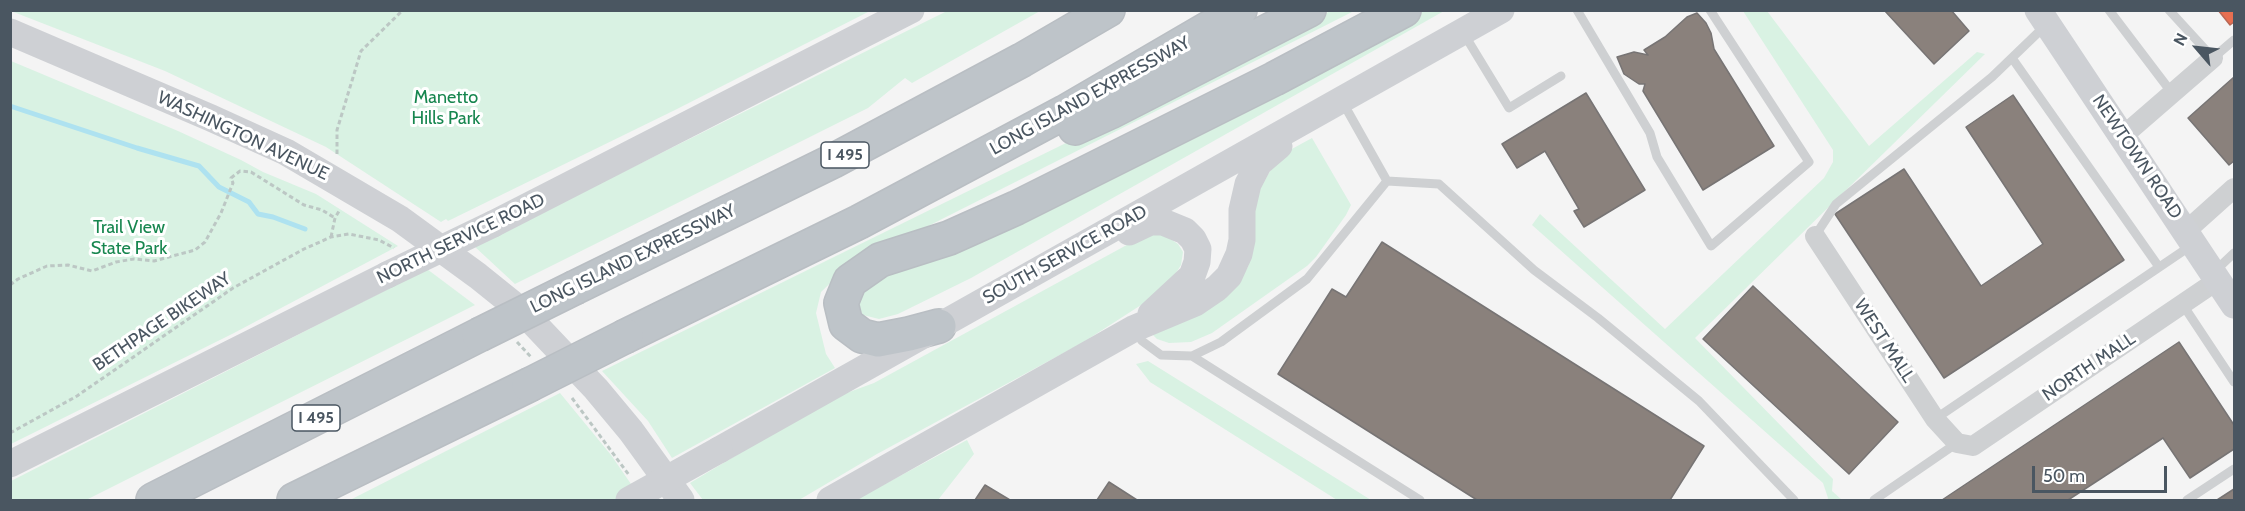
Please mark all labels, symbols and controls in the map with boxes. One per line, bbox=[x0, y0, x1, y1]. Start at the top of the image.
north arrow bbox=[2167, 18, 2227, 78]
text: N bbox=[2170, 30, 2192, 49]
street label: LONG ISLAND EXPRESSWAY bbox=[986, 32, 1194, 160]
street label: WASHINGTON AVENUE bbox=[154, 87, 332, 185]
park label: Manetto Hills Park bbox=[412, 87, 480, 130]
street label: NEWTOWN ROAD bbox=[2088, 91, 2186, 223]
road number: I 495 bbox=[821, 142, 869, 168]
street label: NORTH SERVICE ROAD bbox=[374, 189, 548, 289]
street label: LONG ISLAND EXPRESSWAY bbox=[527, 200, 739, 318]
street label: SOUTH SERVICE ROAD bbox=[979, 201, 1151, 309]
park label: Trail View State Park bbox=[91, 217, 167, 260]
street label: BETHPAGE BIKEWAY bbox=[89, 268, 235, 376]
street label: WEST MALL bbox=[1849, 295, 1919, 387]
street label: NORTH MALL bbox=[2039, 328, 2139, 406]
road number: I 495 bbox=[292, 405, 340, 431]
scale bar bbox=[2035, 454, 2170, 492]
text: 50 m bbox=[2043, 465, 2085, 487]

